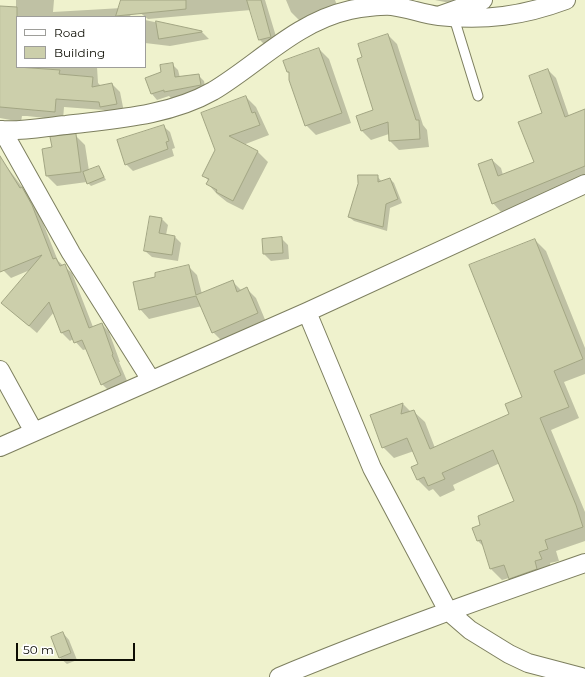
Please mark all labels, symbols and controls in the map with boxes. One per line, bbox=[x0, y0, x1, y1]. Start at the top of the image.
legend bbox=[16, 16, 146, 68]
text: Road bbox=[54, 25, 85, 40]
text: Building bbox=[54, 45, 105, 60]
scale bar bbox=[18, 635, 137, 661]
text: 50 m bbox=[23, 642, 54, 657]

